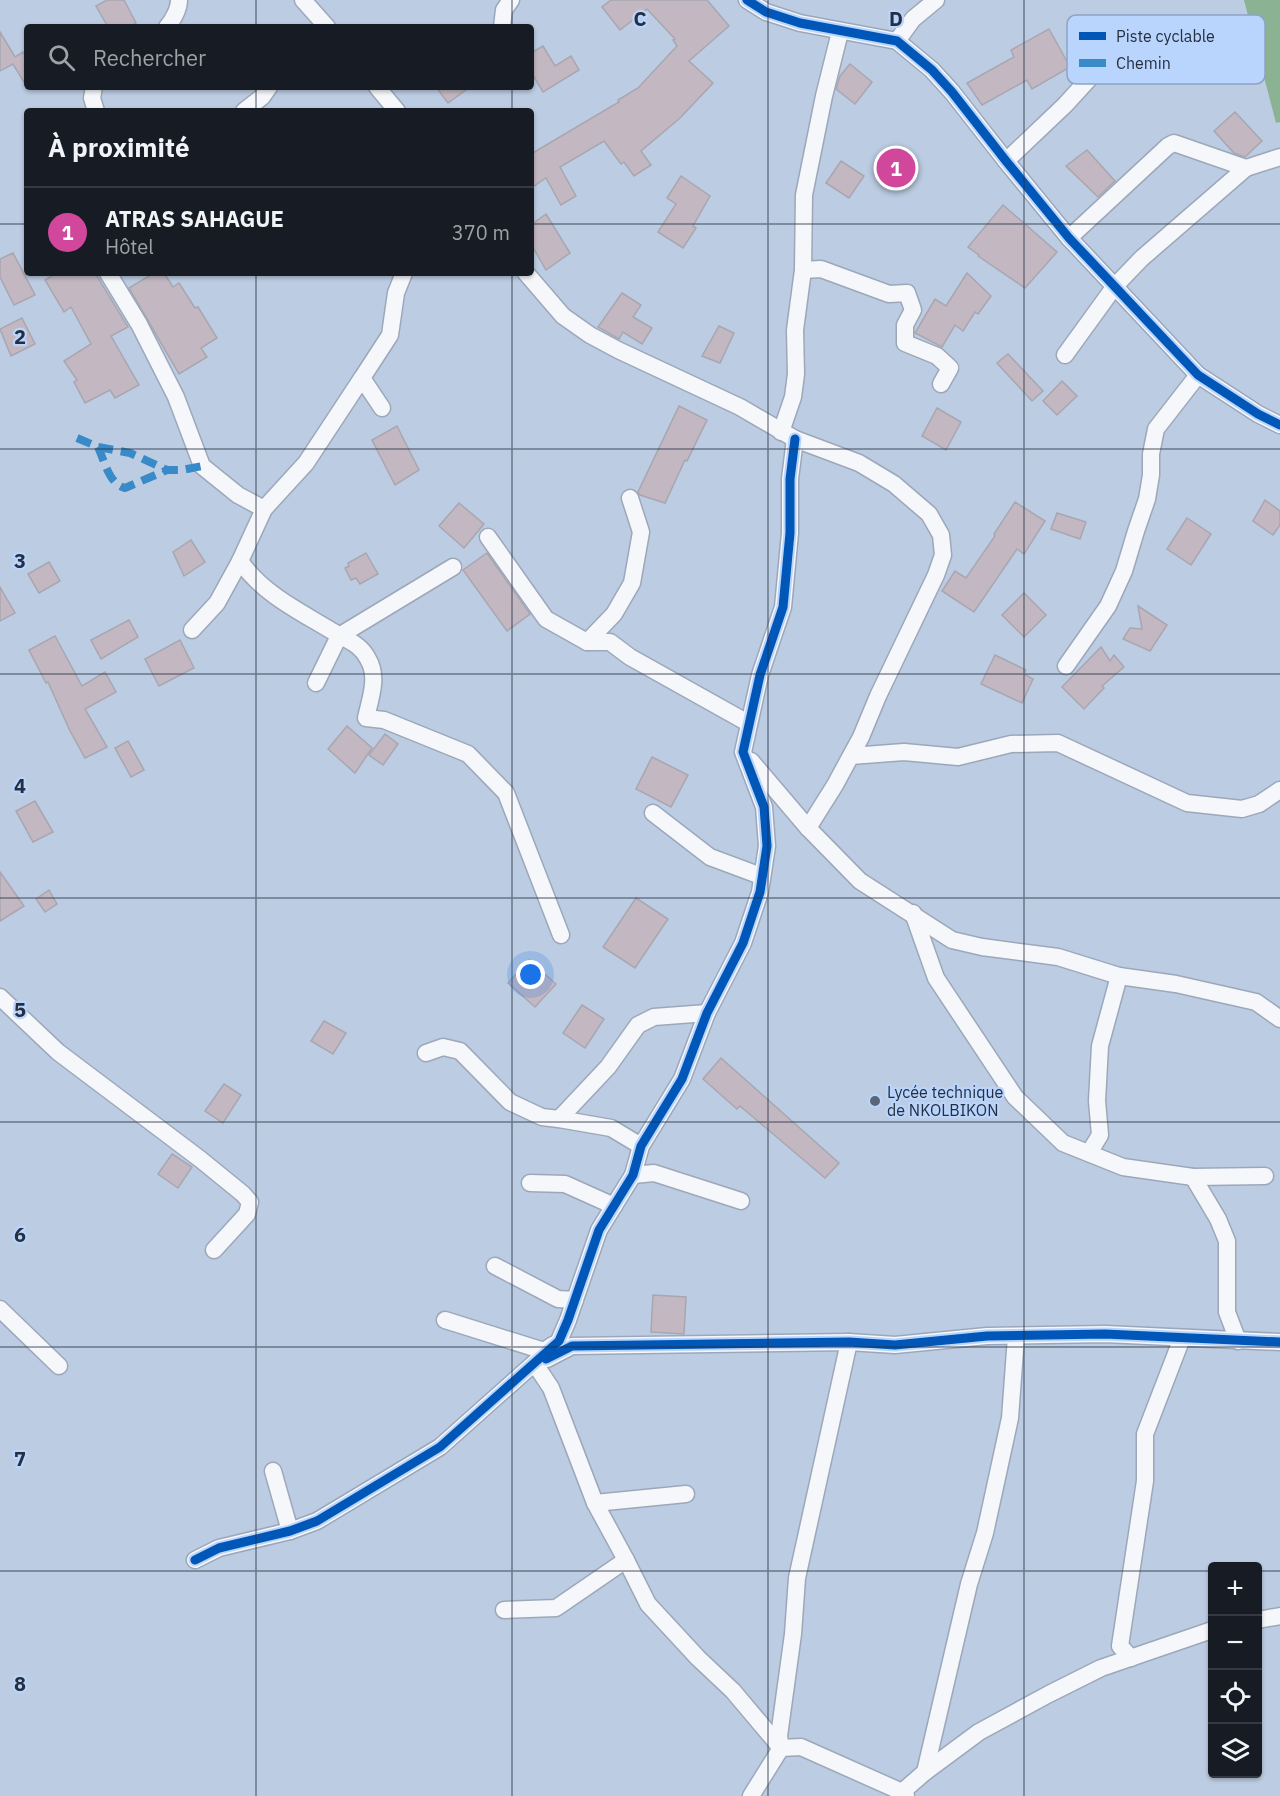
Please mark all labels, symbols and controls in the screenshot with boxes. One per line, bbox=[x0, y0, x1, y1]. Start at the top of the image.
text: C bbox=[633, 5, 647, 32]
text: D bbox=[889, 5, 903, 32]
legend bbox=[1067, 15, 1265, 84]
search box bbox=[24, 24, 534, 90]
text: Piste cyclable bbox=[1116, 26, 1215, 46]
icon: search bbox=[45, 41, 78, 74]
text: Rechercher bbox=[93, 43, 206, 72]
text: Chemin bbox=[1116, 53, 1171, 73]
text: À proximité bbox=[48, 130, 190, 164]
pin: 1 bbox=[876, 146, 916, 190]
text: ATRAS SAHAGUE bbox=[105, 204, 284, 233]
text: 1 bbox=[62, 219, 74, 246]
text: 370 m bbox=[452, 219, 510, 246]
text: Hôtel bbox=[105, 233, 154, 260]
text: 2 bbox=[14, 323, 26, 350]
text: 3 bbox=[14, 547, 26, 574]
text: 4 bbox=[14, 772, 26, 799]
your location bbox=[516, 960, 545, 989]
text: 5 bbox=[14, 996, 26, 1023]
place label: Lycée technique de NKOLBIKON bbox=[887, 1082, 1004, 1120]
marker: Lycée technique de NKOLBIKON bbox=[868, 1094, 882, 1108]
text: 6 bbox=[14, 1221, 26, 1248]
text: 7 bbox=[14, 1445, 26, 1472]
map controls bbox=[1208, 1562, 1262, 1778]
button: + bbox=[1208, 1562, 1262, 1616]
button: − bbox=[1208, 1616, 1262, 1670]
text: 8 bbox=[14, 1670, 26, 1697]
button: locate bbox=[1208, 1670, 1262, 1724]
button: layers bbox=[1208, 1724, 1262, 1778]

